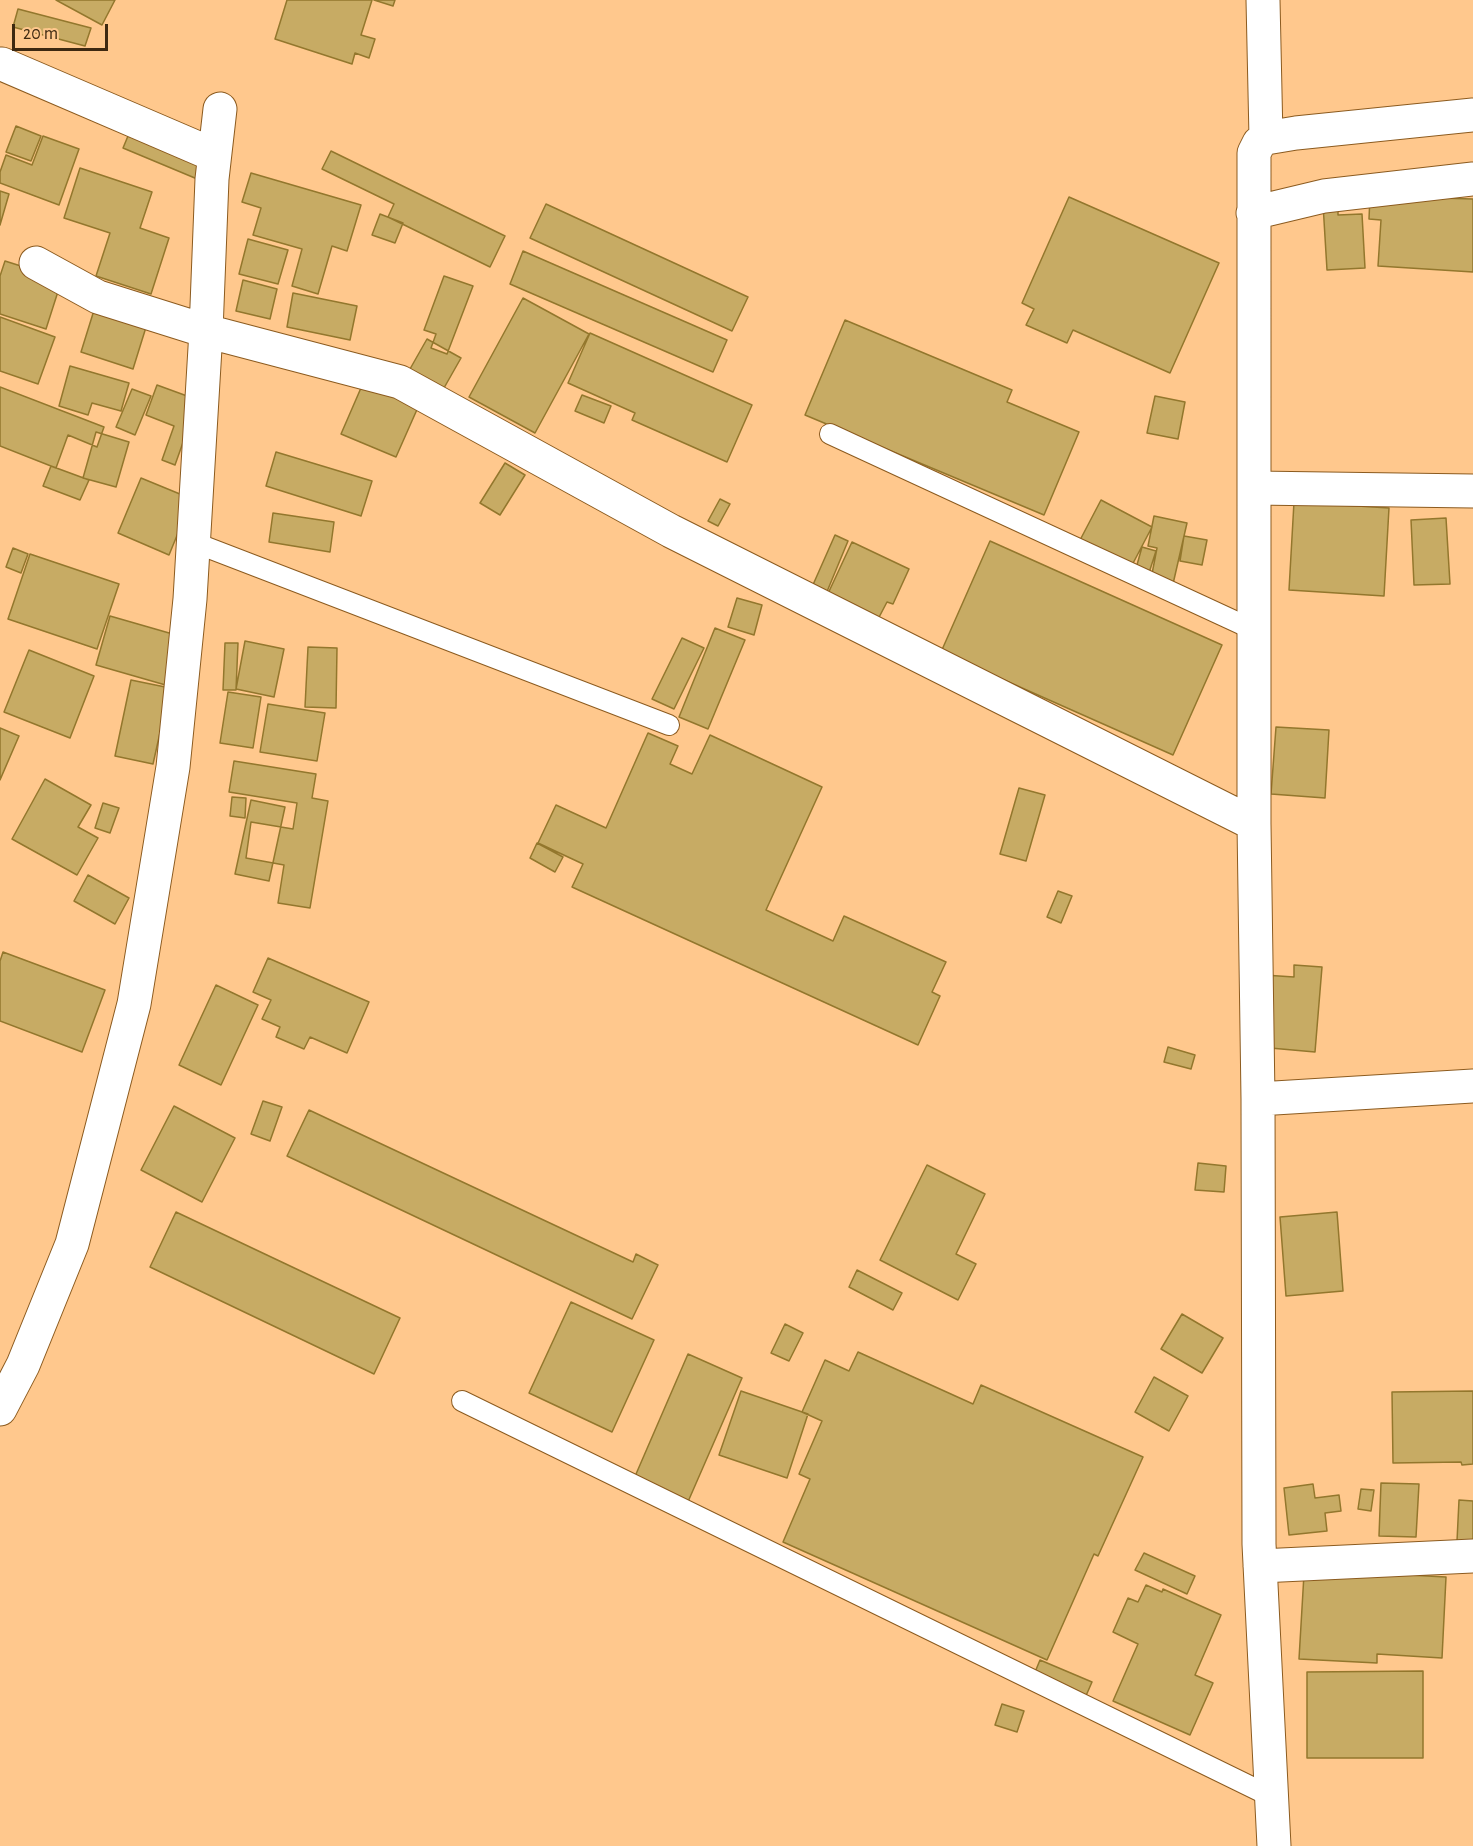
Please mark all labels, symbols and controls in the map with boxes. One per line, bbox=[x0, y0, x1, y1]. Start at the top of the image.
scale bar bbox=[15, 12, 111, 50]
text: 20 m bbox=[23, 25, 58, 43]

